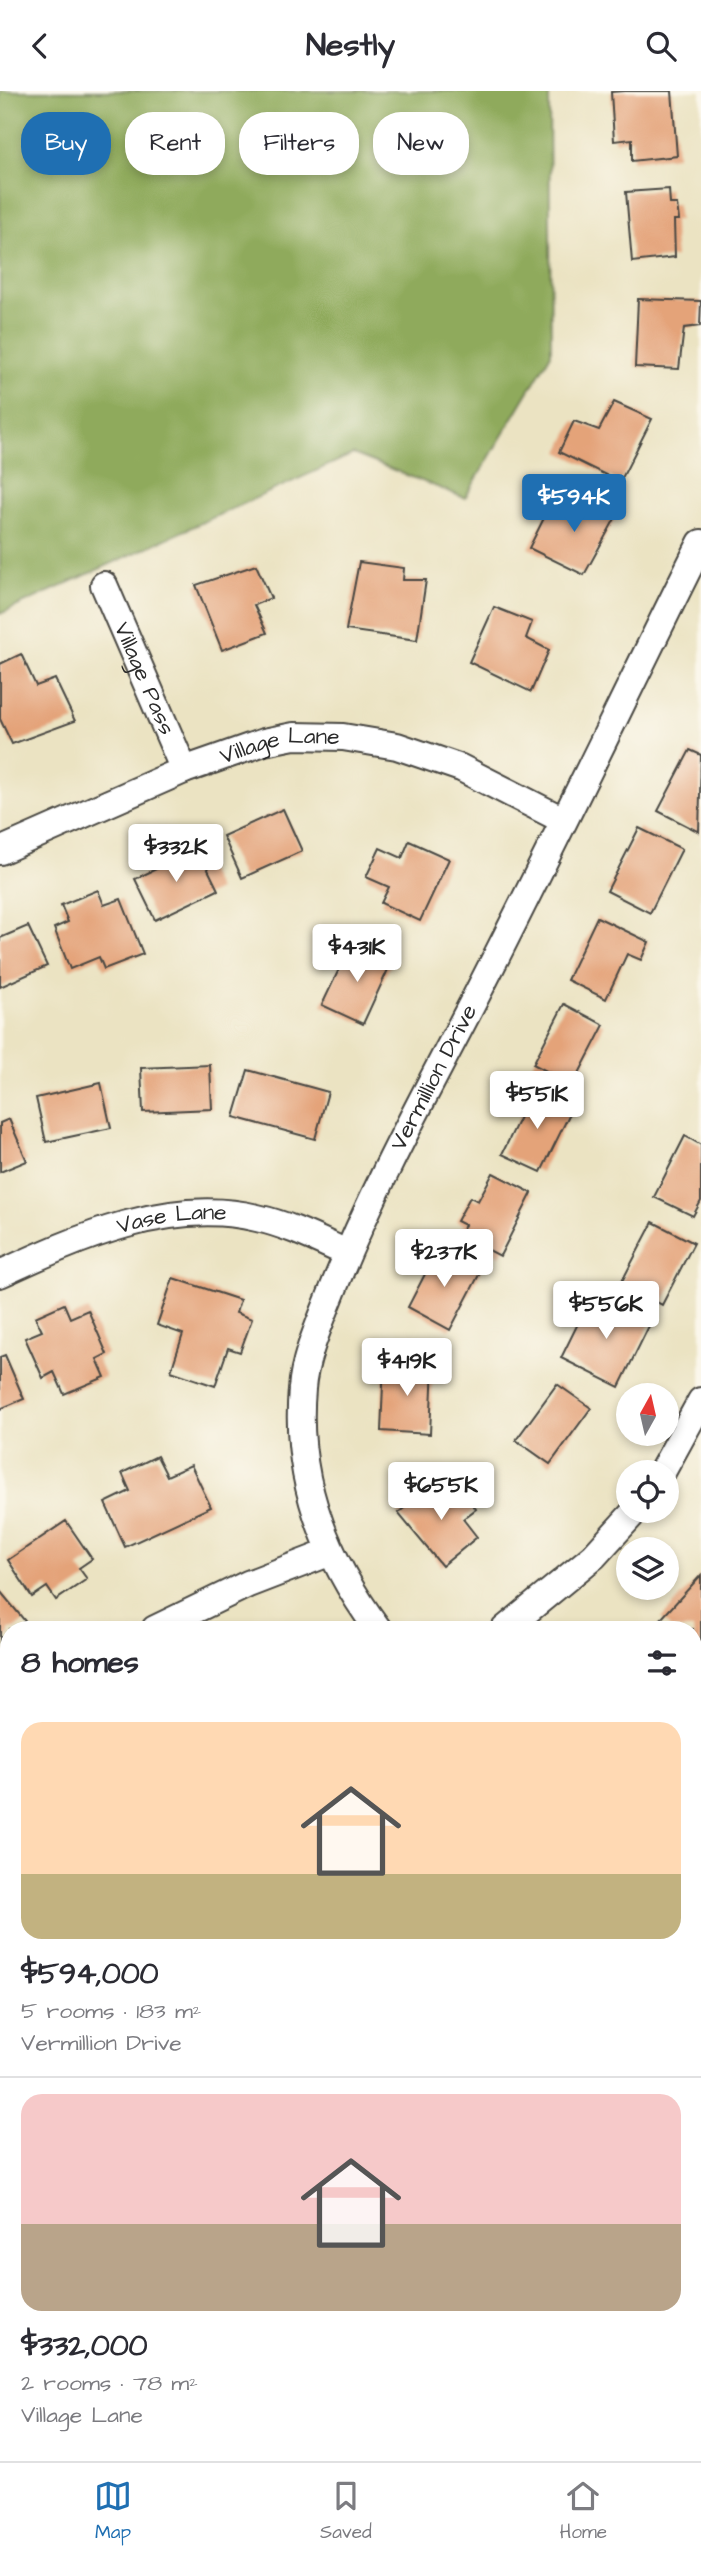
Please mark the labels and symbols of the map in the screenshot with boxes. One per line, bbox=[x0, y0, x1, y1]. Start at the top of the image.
pin: $594K bbox=[525, 475, 623, 534]
street label: Village Pass bbox=[106, 617, 183, 740]
street label: Village Lane bbox=[215, 720, 340, 772]
pin: $332K bbox=[127, 825, 225, 884]
pin: $431K bbox=[308, 925, 406, 984]
street label: Vermillion Drive bbox=[383, 999, 485, 1156]
pin: $551K bbox=[488, 1072, 586, 1131]
street label: Vase Lane bbox=[113, 1196, 228, 1242]
pin: $237K bbox=[395, 1229, 493, 1289]
pin: $556K bbox=[557, 1281, 655, 1341]
pin: $419K bbox=[358, 1339, 456, 1398]
north arrow bbox=[616, 1383, 679, 1445]
pin: $655K bbox=[392, 1463, 490, 1522]

